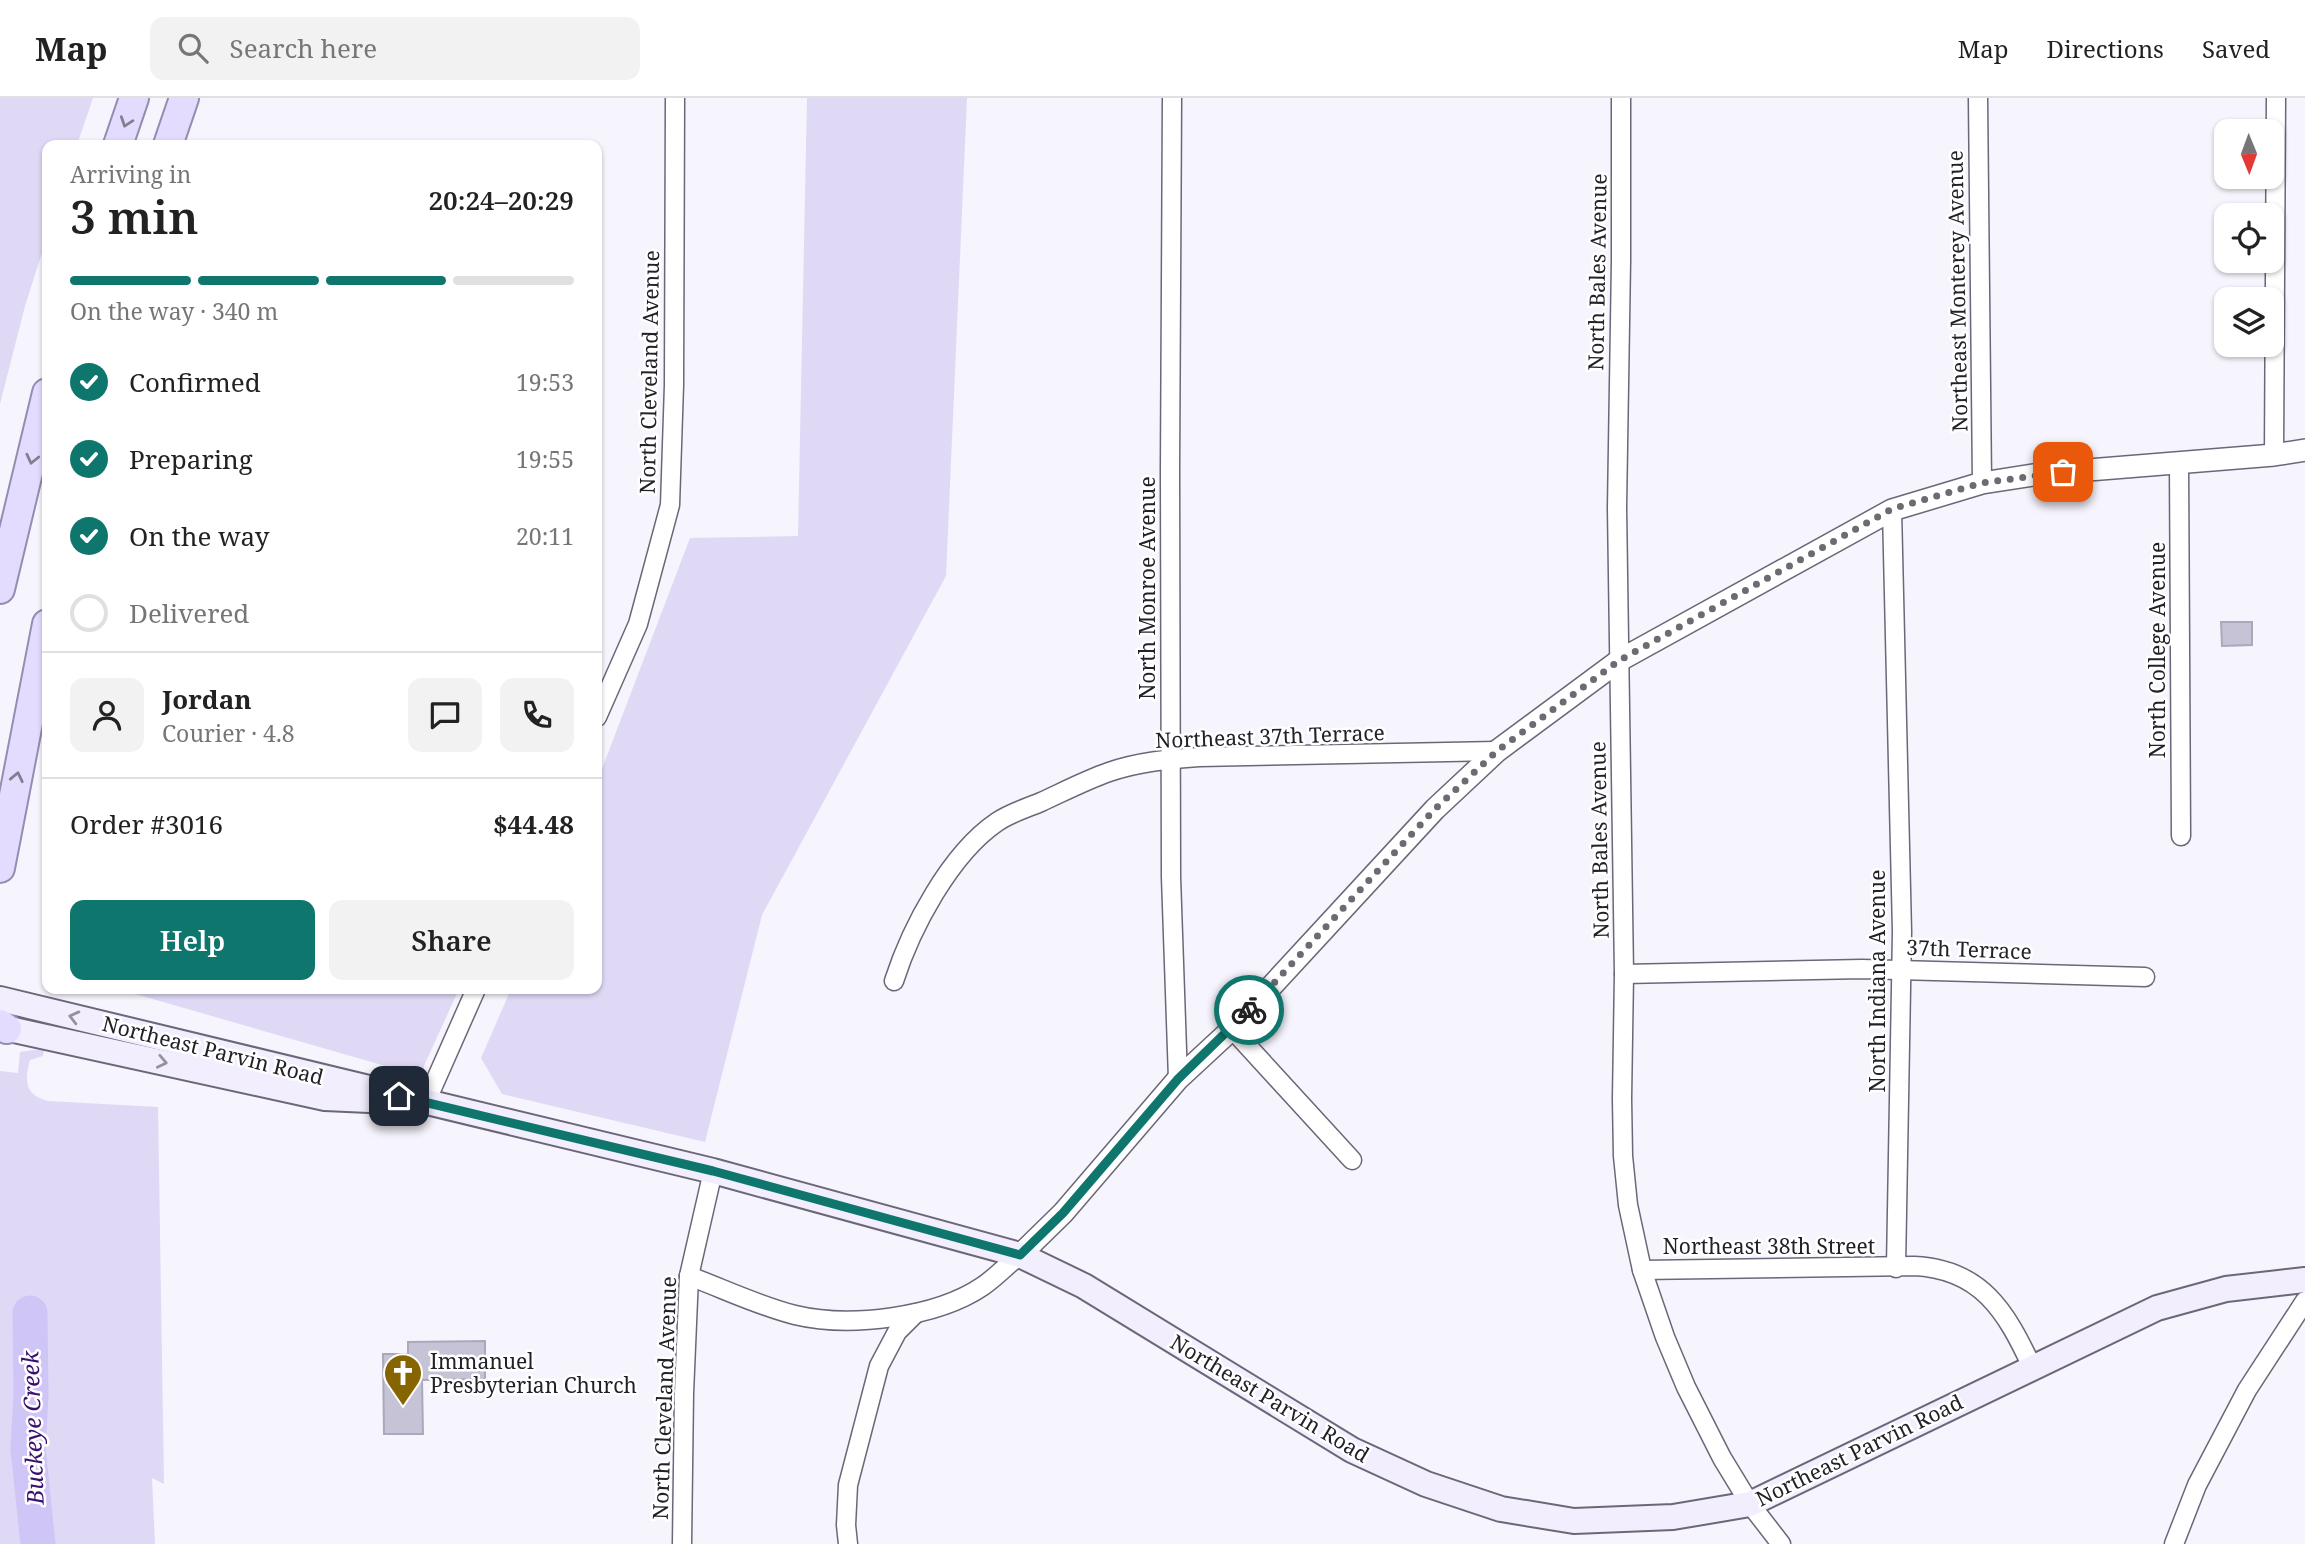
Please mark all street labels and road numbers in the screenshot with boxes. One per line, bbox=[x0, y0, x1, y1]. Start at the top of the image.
street label: Northeast Monterey Avenue bbox=[1941, 150, 1973, 432]
street label: North Bales Avenue bbox=[1581, 173, 1613, 371]
street label: North Cleveland Avenue bbox=[633, 250, 665, 494]
street label: North Monroe Avenue bbox=[1133, 476, 1161, 700]
street label: North College Avenue bbox=[2143, 542, 2171, 758]
street label: Northeast 37th Terrace bbox=[1155, 718, 1385, 754]
street label: North Bales Avenue bbox=[1583, 741, 1615, 939]
street label: North Indiana Avenue bbox=[1863, 870, 1891, 1092]
street label: 37th Terrace bbox=[1906, 933, 2032, 965]
street label: Northeast Parvin Road bbox=[99, 1009, 327, 1091]
street label: Northeast 38th Street bbox=[1663, 1232, 1875, 1260]
street label: North Cleveland Avenue bbox=[646, 1276, 682, 1520]
street label: Northeast Parvin Road bbox=[1165, 1328, 1375, 1469]
street label: Northeast Parvin Road bbox=[1751, 1388, 1967, 1512]

